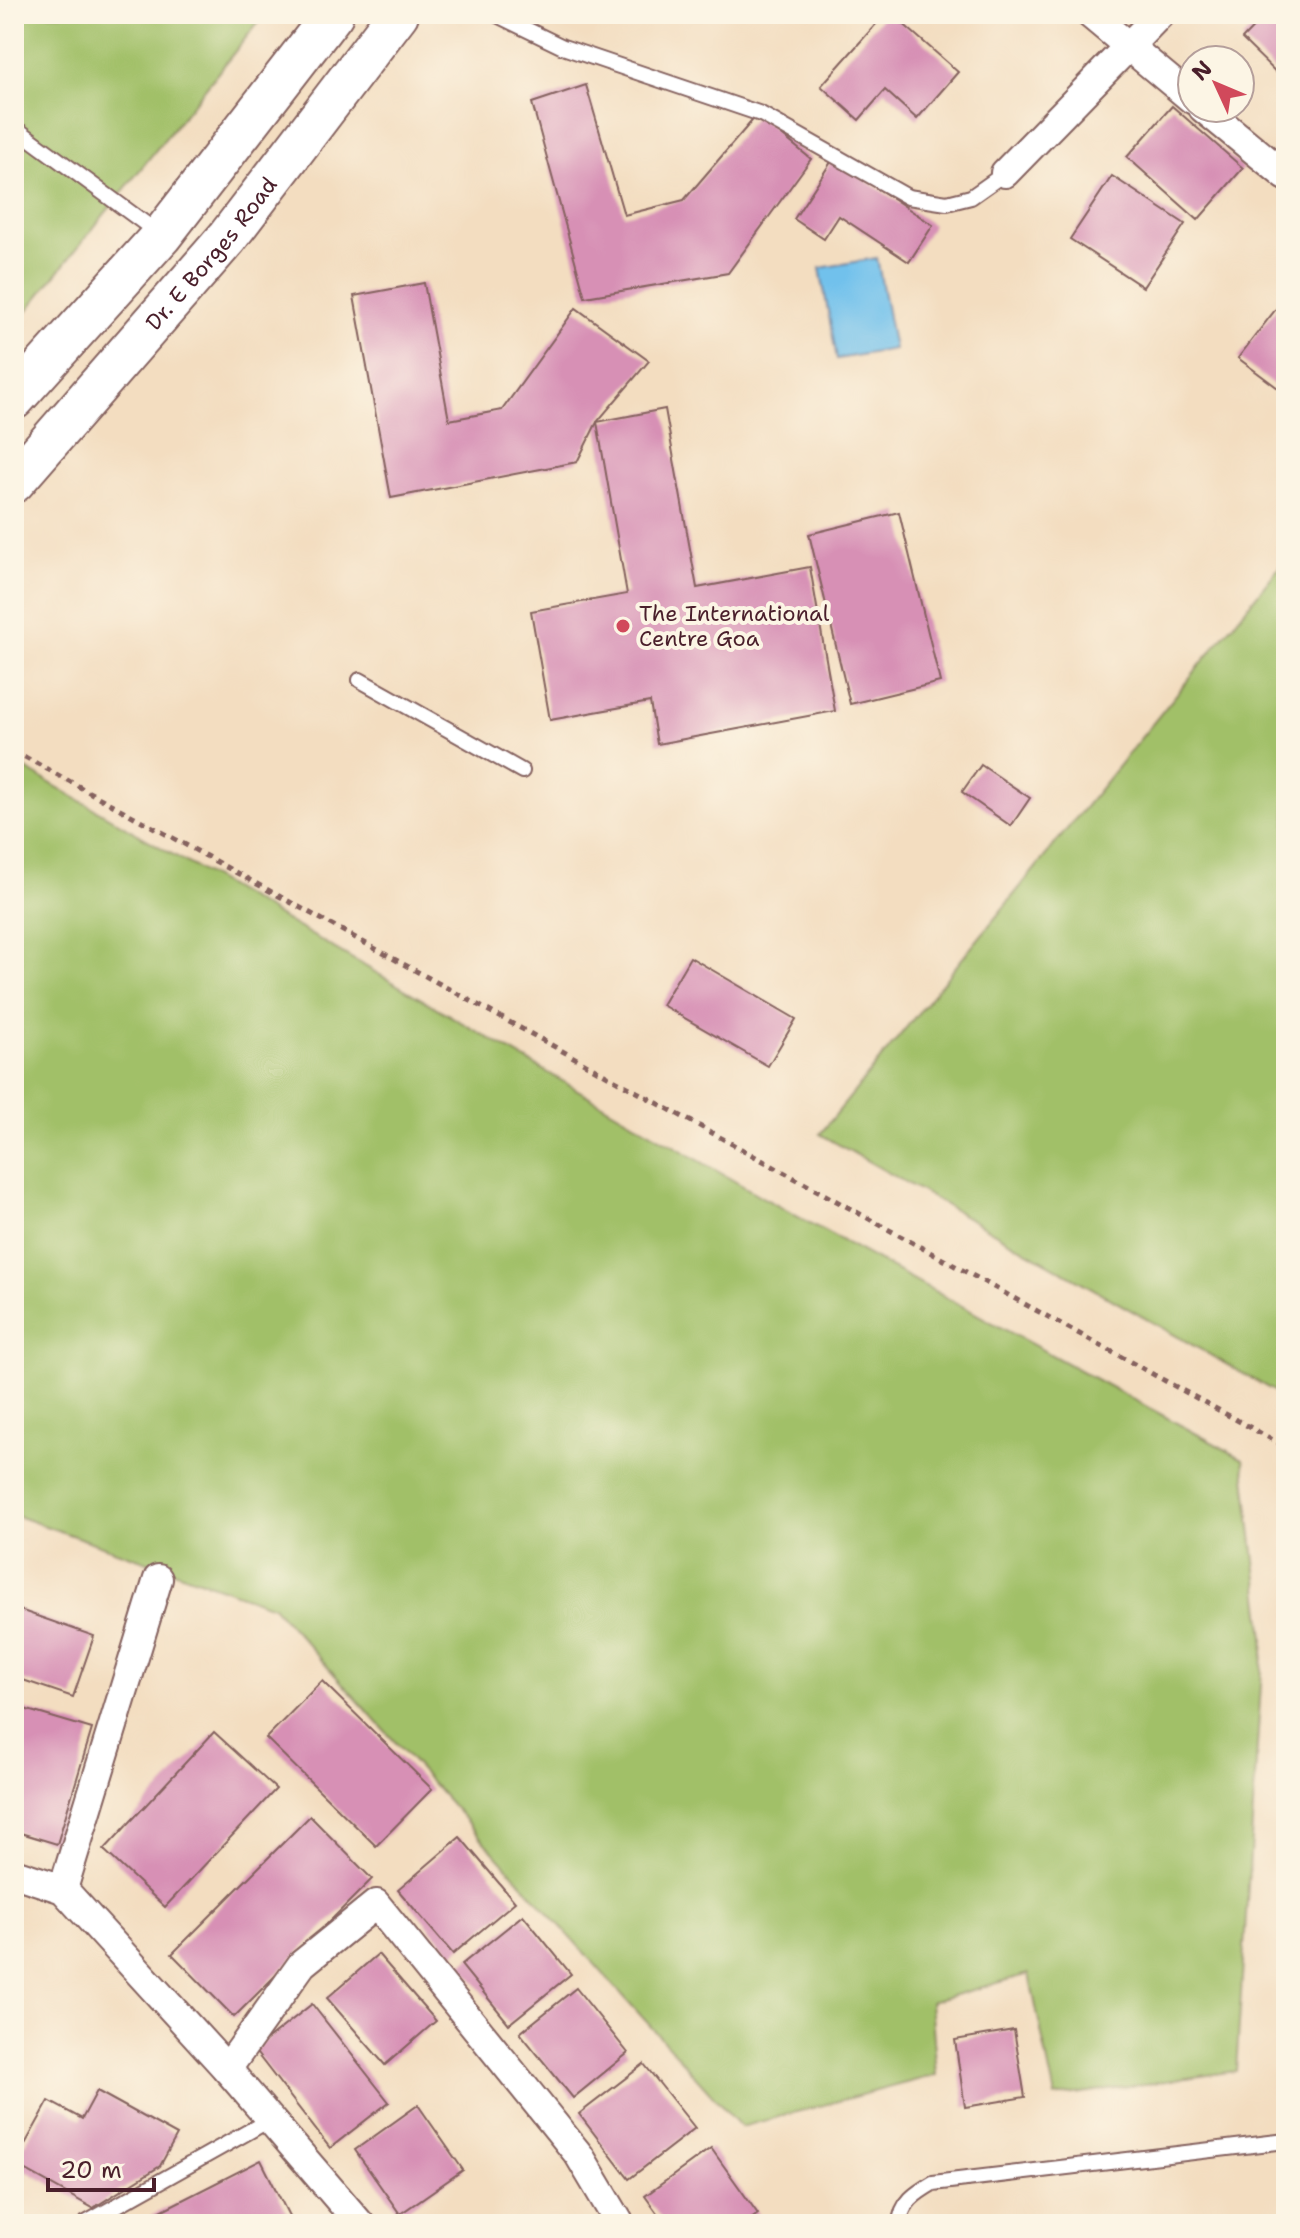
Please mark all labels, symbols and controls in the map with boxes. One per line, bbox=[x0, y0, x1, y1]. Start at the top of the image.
north arrow bbox=[1176, 44, 1256, 124]
text: N bbox=[1185, 54, 1218, 87]
street label: Dr. E Borges Road bbox=[139, 171, 283, 336]
place label: The International Centre Goa bbox=[639, 599, 830, 653]
marker: The International Centre Goa bbox=[614, 617, 632, 635]
scale bar bbox=[48, 2142, 154, 2192]
text: 20 m bbox=[60, 2154, 122, 2186]

